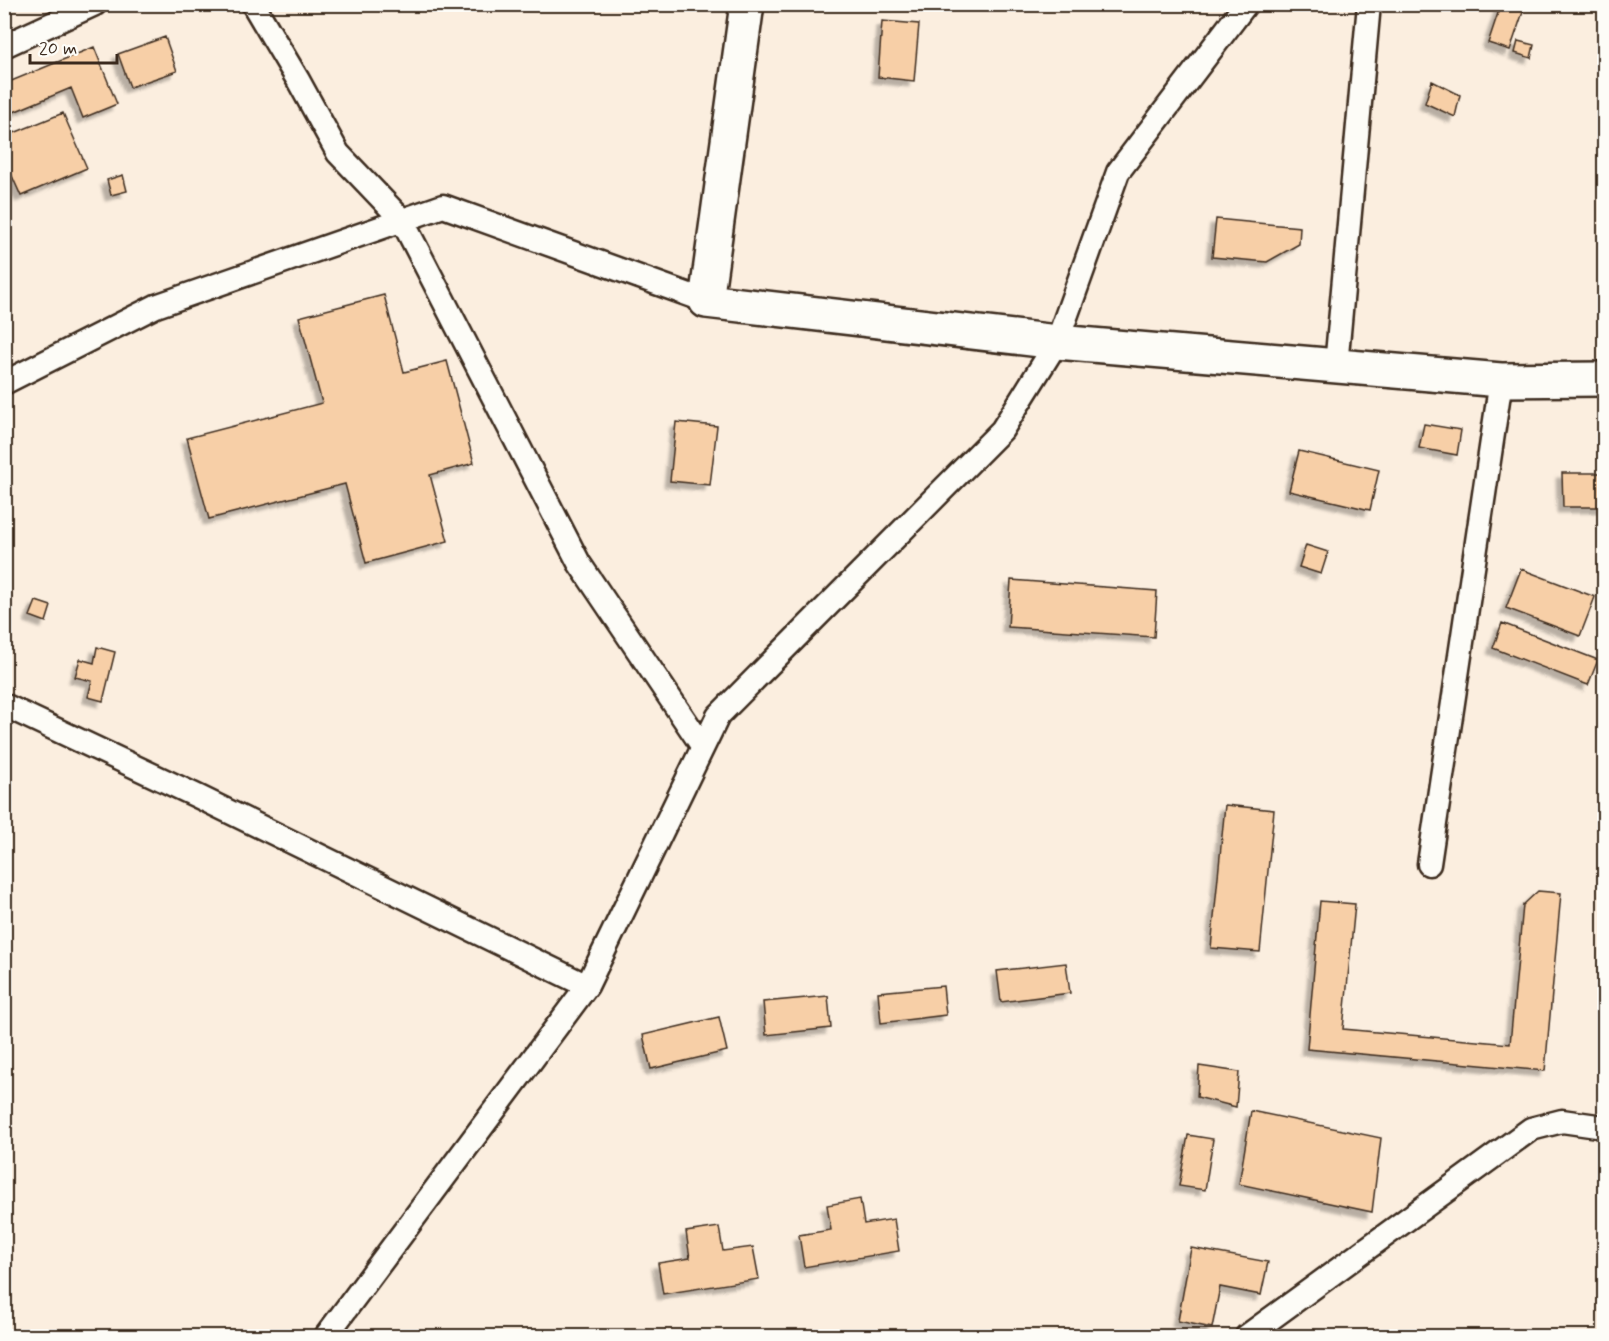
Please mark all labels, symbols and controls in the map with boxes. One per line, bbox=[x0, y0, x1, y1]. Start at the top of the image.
scale bar bbox=[30, 27, 117, 65]
text: 20 m bbox=[39, 37, 77, 61]

